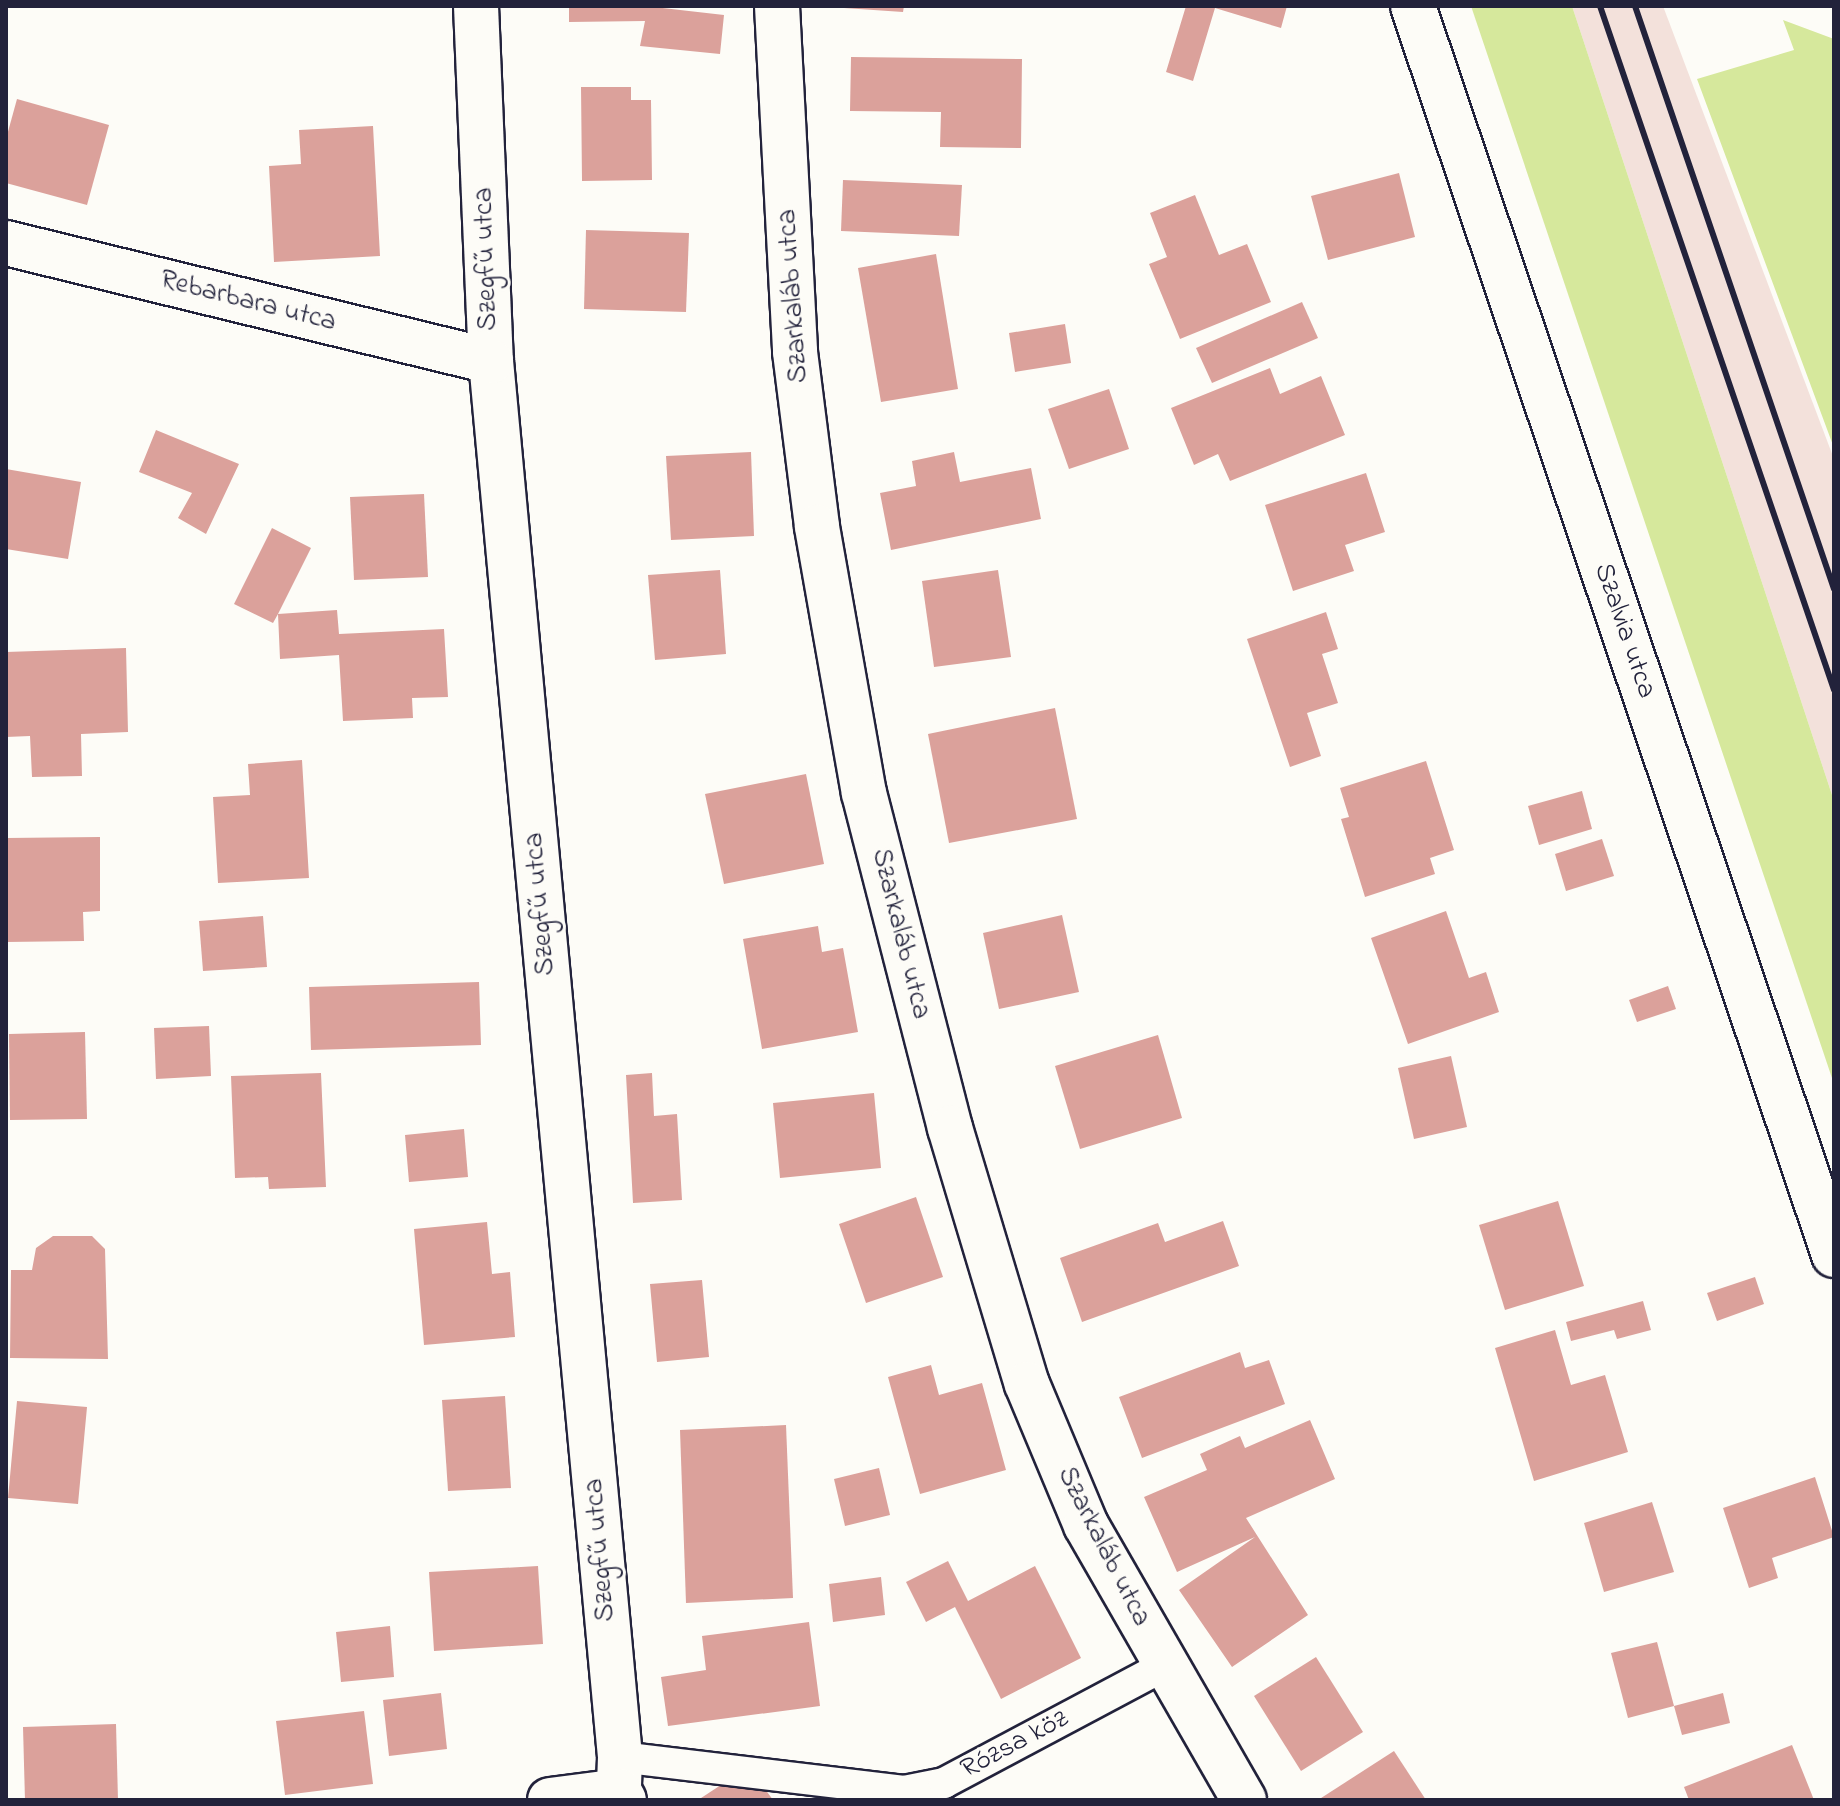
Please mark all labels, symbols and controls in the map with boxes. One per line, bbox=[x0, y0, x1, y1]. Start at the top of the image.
street label: Szegfű utca bbox=[468, 187, 506, 331]
street label: Szarkaláb utca bbox=[771, 208, 817, 384]
street label: Rebarbara utca bbox=[157, 264, 339, 340]
street label: Szalvia utca bbox=[1585, 559, 1663, 703]
street label: Szegfű utca bbox=[518, 831, 564, 977]
street label: Szarkaláb utca bbox=[863, 845, 937, 1023]
street label: Szarkaláb utca bbox=[1048, 1462, 1158, 1632]
street label: Szegfű utca bbox=[578, 1477, 624, 1623]
street label: Rózsa köz bbox=[956, 1703, 1074, 1787]

